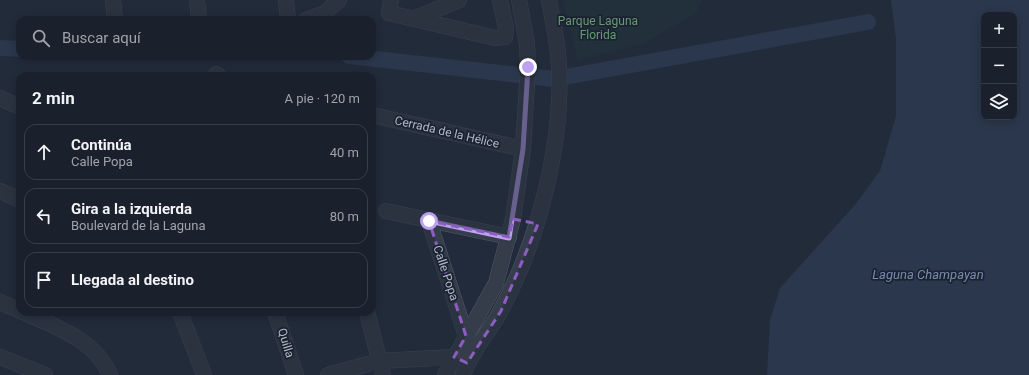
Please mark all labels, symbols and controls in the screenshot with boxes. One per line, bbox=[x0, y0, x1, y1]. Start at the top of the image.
map controls bbox=[981, 12, 1017, 120]
button: + bbox=[981, 12, 1017, 48]
park label: Parque Laguna Florida bbox=[558, 14, 638, 42]
search box bbox=[16, 16, 376, 60]
icon: search bbox=[30, 27, 52, 49]
text: Buscar aquí bbox=[62, 29, 141, 47]
button: − bbox=[981, 48, 1017, 84]
route end bbox=[519, 58, 537, 76]
button: layers bbox=[981, 84, 1017, 120]
text: 2 min bbox=[32, 88, 75, 108]
text: A pie · 120 m bbox=[285, 91, 360, 106]
street label: Cerrada de la Hélice bbox=[393, 113, 501, 151]
text: Continúa bbox=[71, 136, 132, 154]
icon: ahead bbox=[33, 141, 55, 163]
text: 40 m bbox=[330, 145, 359, 160]
text: Calle Popa bbox=[71, 154, 133, 169]
text: Gira a la izquierda bbox=[71, 200, 192, 218]
icon: left bbox=[33, 205, 55, 227]
text: 80 m bbox=[330, 209, 359, 224]
route start bbox=[420, 212, 438, 230]
text: Boulevard de la Laguna bbox=[71, 218, 205, 233]
street label: Calle Popa bbox=[431, 244, 461, 302]
water label: Laguna Champayan bbox=[872, 267, 984, 282]
icon: arrive bbox=[33, 269, 55, 291]
text: Llegada al destino bbox=[71, 271, 194, 289]
street label: Quilla bbox=[275, 327, 297, 359]

